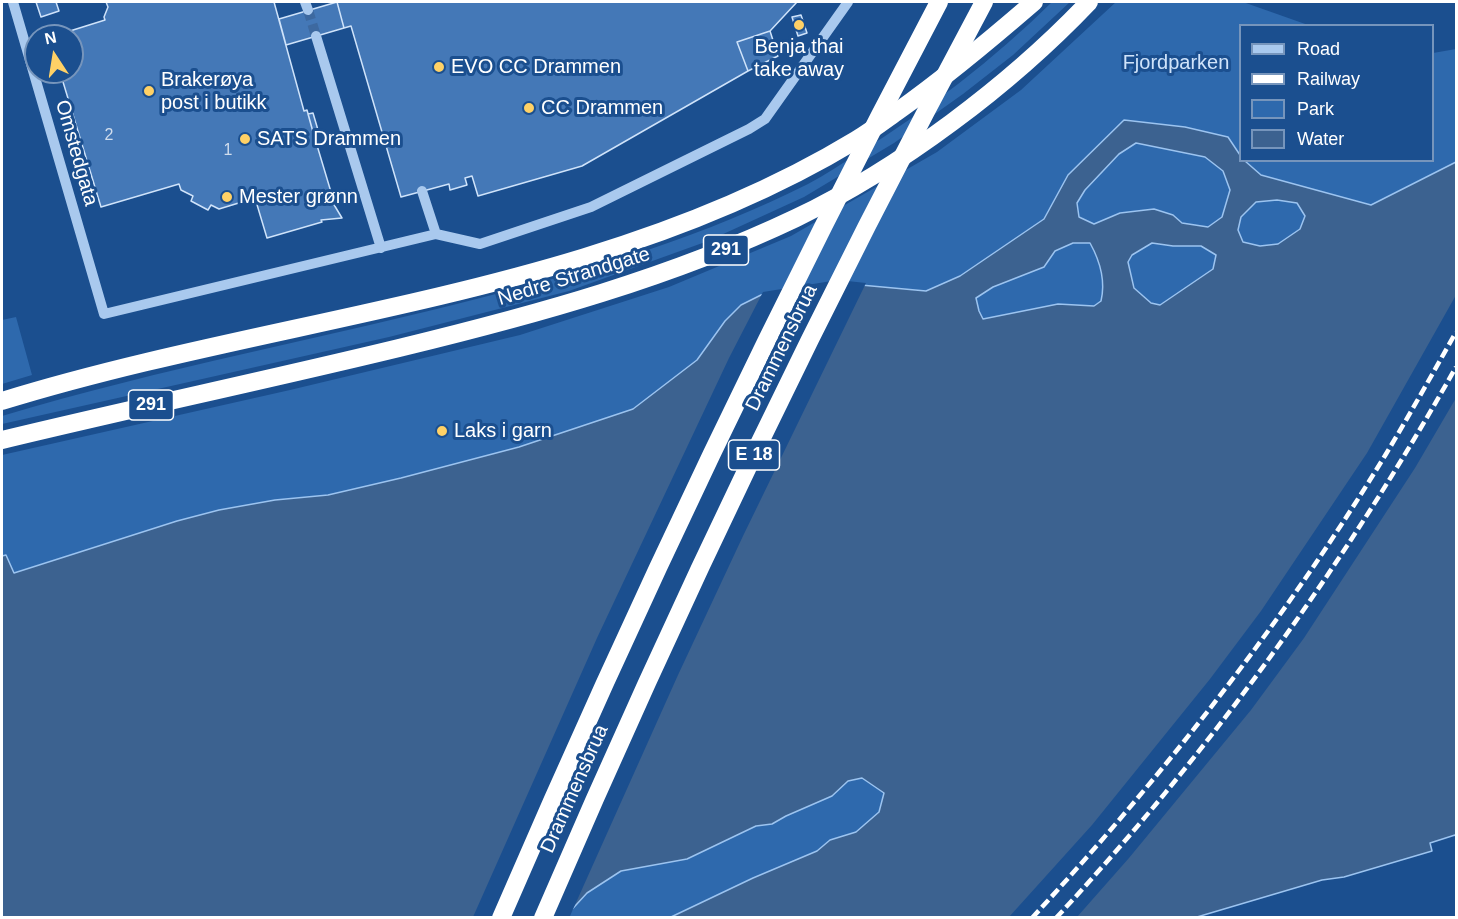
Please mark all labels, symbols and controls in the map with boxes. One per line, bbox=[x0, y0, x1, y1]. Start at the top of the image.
marker: Benja thai take away bbox=[792, 18, 806, 32]
north arrow bbox=[24, 24, 84, 84]
legend bbox=[1239, 24, 1434, 162]
text: N bbox=[43, 28, 58, 47]
place label: Benja thai take away bbox=[754, 35, 844, 82]
text: Road bbox=[1297, 39, 1340, 59]
park label: Fjordparken bbox=[1123, 51, 1229, 75]
place label: EVO CC Drammen bbox=[451, 55, 621, 79]
marker: EVO CC Drammen bbox=[432, 60, 446, 74]
place label: Brakerøya post i butikk bbox=[161, 68, 267, 115]
text: Railway bbox=[1297, 69, 1360, 89]
marker: Brakerøya post i butikk bbox=[142, 84, 156, 98]
place label: CC Drammen bbox=[541, 96, 663, 120]
street label: Omstedgata bbox=[49, 97, 103, 209]
text: Park bbox=[1297, 99, 1334, 119]
marker: CC Drammen bbox=[522, 101, 536, 115]
house number: 2 bbox=[105, 126, 113, 146]
place label: SATS Drammen bbox=[257, 127, 401, 151]
text: Water bbox=[1297, 129, 1344, 149]
marker: SATS Drammen bbox=[238, 132, 252, 146]
house number: 1 bbox=[224, 141, 232, 161]
place label: Mester grønn bbox=[239, 185, 358, 209]
marker: Mester grønn bbox=[220, 190, 234, 204]
road number: 291 bbox=[704, 235, 748, 265]
street label: Nedre Strandgate bbox=[495, 242, 653, 312]
street label: Drammensbrua bbox=[741, 281, 823, 415]
road number: 291 bbox=[128, 390, 174, 420]
place label: Laks i garn bbox=[454, 419, 552, 443]
marker: Laks i garn bbox=[435, 424, 449, 438]
road number: E 18 bbox=[728, 440, 780, 470]
street label: Drammensbrua bbox=[536, 721, 614, 857]

